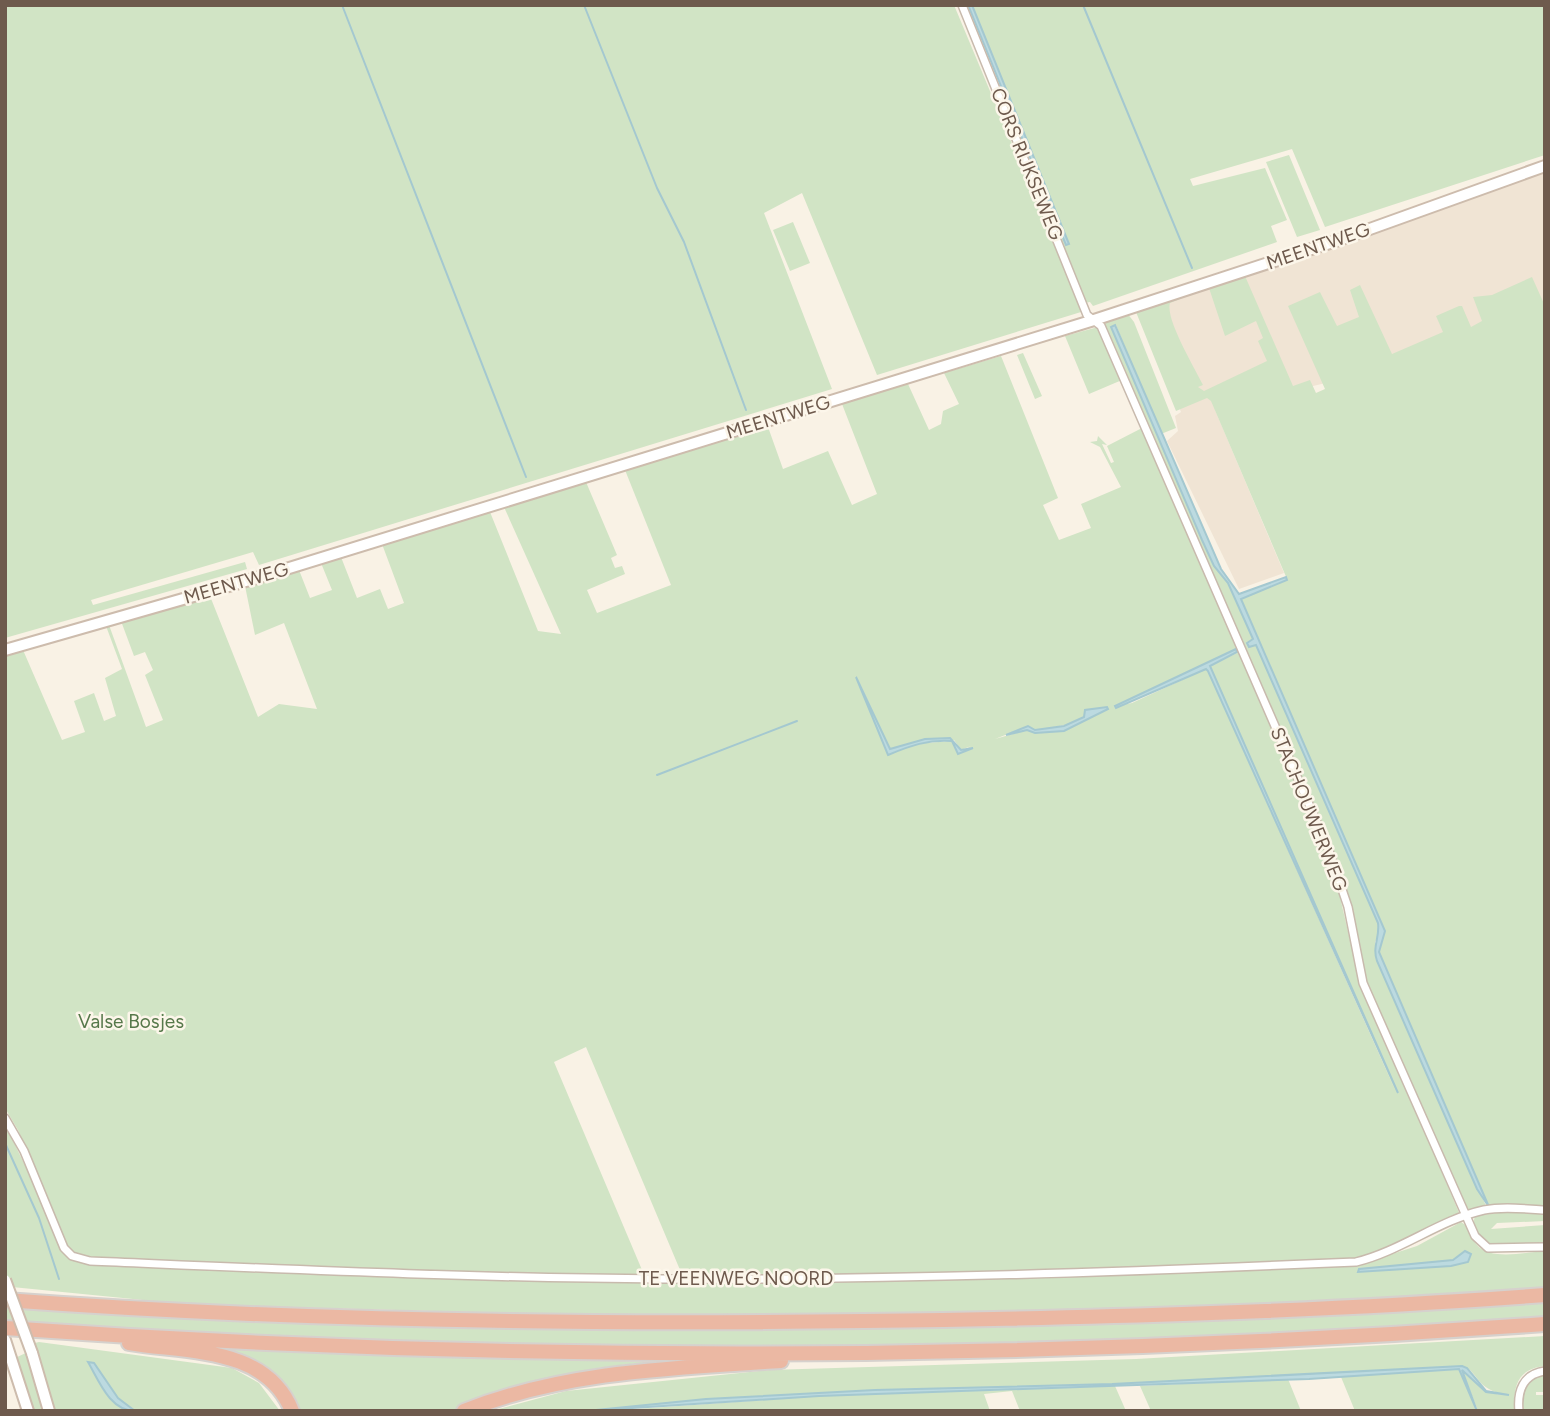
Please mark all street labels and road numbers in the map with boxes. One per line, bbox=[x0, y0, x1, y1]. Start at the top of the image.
street label: CORS RIJKSEWEG bbox=[986, 85, 1068, 243]
street label: MEENTWEG bbox=[1263, 218, 1373, 274]
street label: MEENTWEG bbox=[723, 390, 833, 444]
street label: MEENTWEG bbox=[181, 557, 291, 609]
street label: STACHOUWERWEG bbox=[1266, 724, 1352, 894]
street label: TE VEENWEG NOORD bbox=[639, 1267, 833, 1290]

